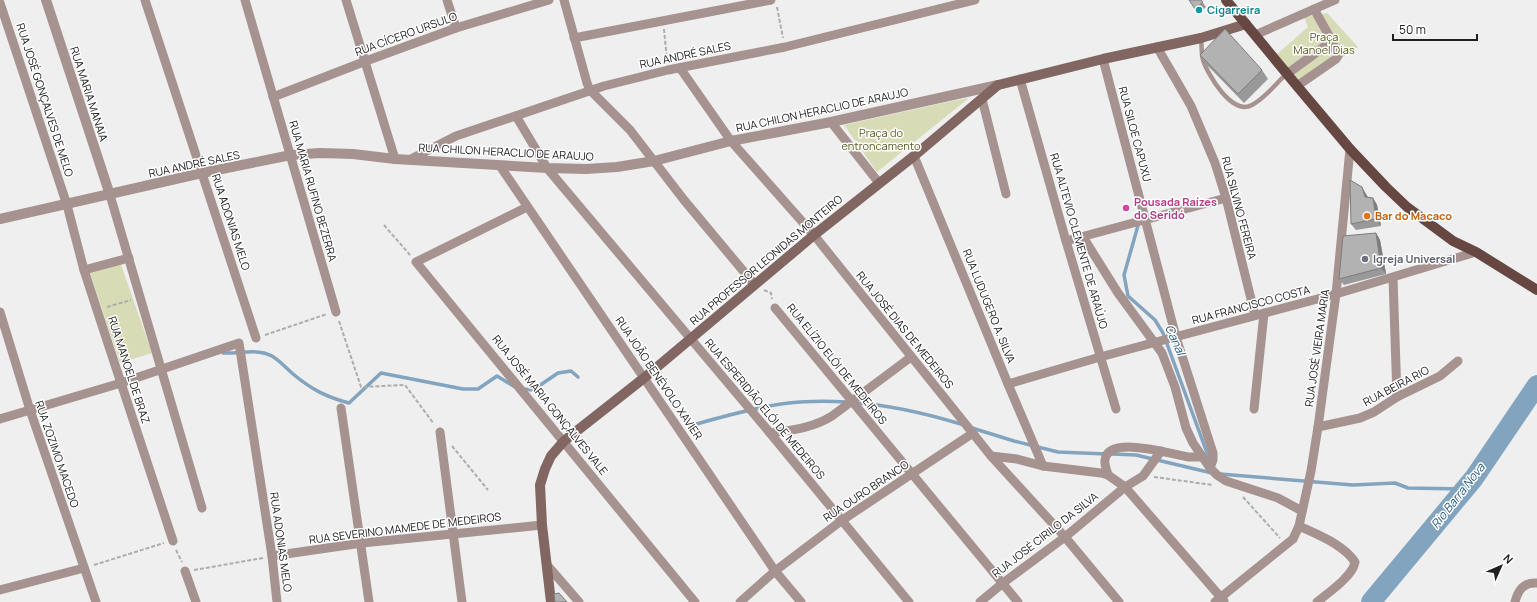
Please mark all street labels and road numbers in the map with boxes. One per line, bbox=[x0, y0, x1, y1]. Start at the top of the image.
street label: RUA CÍCERO URSULO bbox=[353, 8, 459, 59]
street label: RUA JOSÉ GONÇALVES DE MELO bbox=[14, 21, 77, 179]
street label: RUA ANDRÉ SALES bbox=[638, 37, 732, 72]
street label: RUA MARIA MANAIA bbox=[67, 45, 112, 143]
street label: RUA CHILON HERACLIO DE ARAUJO bbox=[734, 84, 909, 135]
street label: RUA SILOE CAPUXU bbox=[1116, 85, 1155, 183]
street label: RUA MARIA RUFINO BEZERRA bbox=[286, 119, 341, 263]
street label: RUA CHILON HERACLIO DE ARAUJO bbox=[418, 139, 594, 164]
street label: RUA ANDRÉ SALES bbox=[147, 146, 241, 181]
street label: RUA ALTEVIO CLEMENTE DE ARAÚJO bbox=[1047, 151, 1112, 331]
street label: RUA SILVINO FEREIRA bbox=[1219, 155, 1260, 261]
street label: RUA ADONIAS MELO bbox=[209, 172, 254, 272]
street label: RUA PROFESSOR LEONIDAS MONTEIRO bbox=[686, 191, 845, 328]
street label: RUA LUDUGERO A. SILVA bbox=[960, 246, 1019, 365]
street label: RUA JOSÉ DIAS DE MEDEIROS bbox=[853, 268, 958, 392]
street label: RUA FRANCISCO COSTA bbox=[1190, 282, 1312, 328]
street label: RUA JOSÉ VIEIRA MARIA bbox=[1301, 288, 1332, 408]
street label: RUA ELÍZIO ELÓI DE MEDEIROS bbox=[784, 300, 891, 427]
street label: RUA JOÃO BENÉVOLO XAVIER bbox=[613, 313, 706, 442]
street label: RUA MANOEL DE BRAZ bbox=[105, 314, 154, 426]
street label: RUA JOSÉ MARIA GONÇALVES VALE bbox=[489, 332, 611, 478]
street label: RUA ESPERIDIÃO ELÓI DE MEDEIROS bbox=[702, 335, 829, 482]
street label: RUA BEIRA RIO bbox=[1360, 362, 1431, 409]
street label: RUA ZOZIMO MACEDO bbox=[32, 398, 83, 509]
street label: RUA OURO BRANCO bbox=[820, 456, 912, 525]
street label: RUA JOSÉ CIRILO DA SILVA bbox=[989, 488, 1101, 581]
street label: RUA ADONIAS MELO bbox=[267, 491, 296, 593]
street label: RUA SEVERINO MAMEDE DE MEDEIROS bbox=[308, 508, 502, 547]

